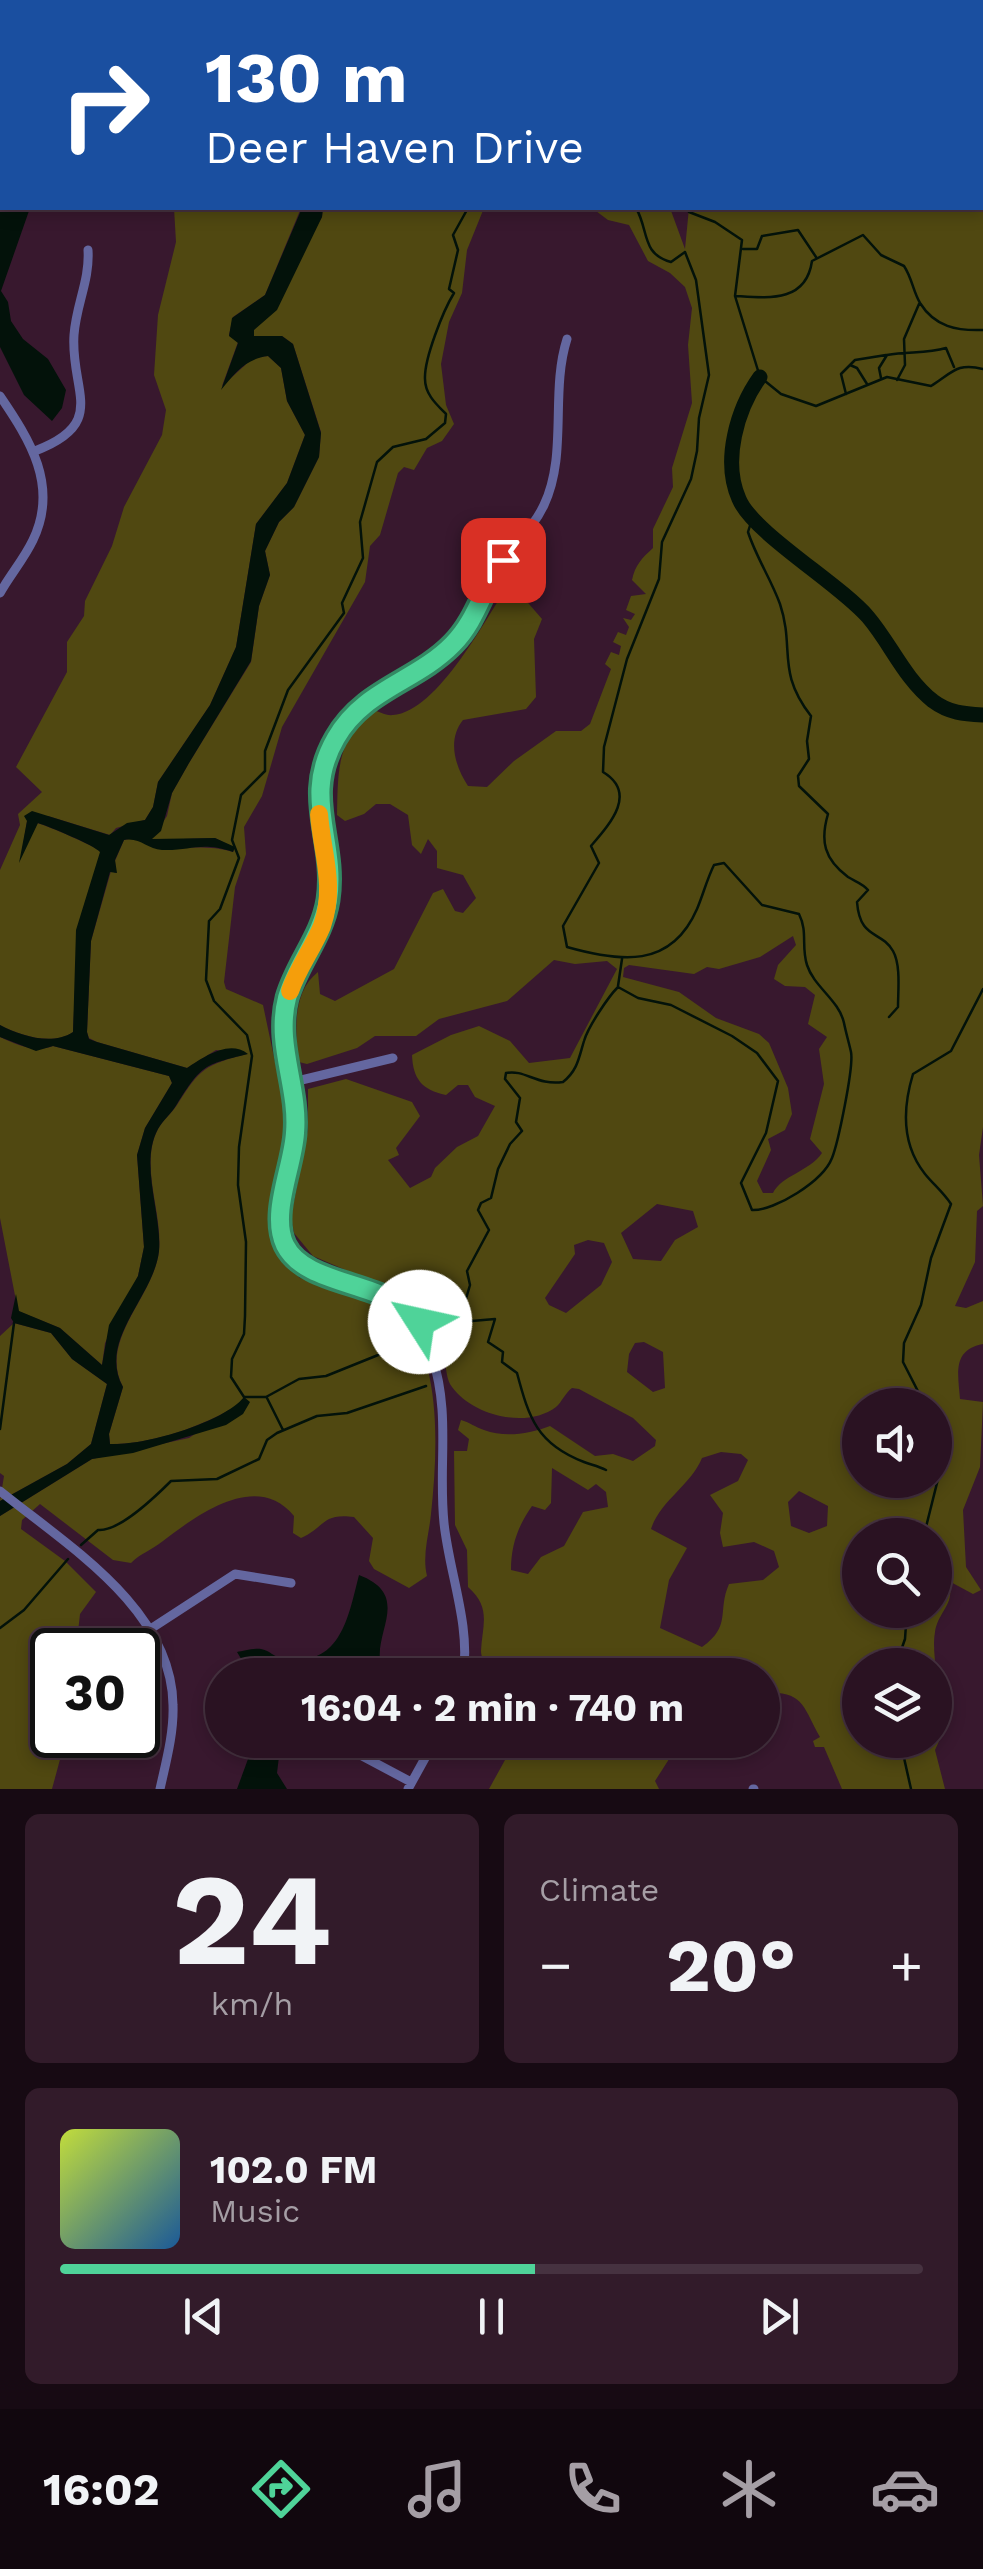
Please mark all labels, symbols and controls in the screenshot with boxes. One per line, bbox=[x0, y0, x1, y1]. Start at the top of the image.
text: 130 m bbox=[205, 37, 408, 119]
icon: right bbox=[40, 40, 170, 170]
text: Deer Haven Drive bbox=[205, 121, 584, 174]
pin bbox=[461, 518, 546, 603]
icon: arrive bbox=[476, 533, 531, 588]
position arrow bbox=[368, 1270, 472, 1374]
map controls bbox=[842, 1388, 952, 1758]
button: sound bbox=[842, 1388, 952, 1498]
button: search bbox=[842, 1518, 952, 1628]
speed limit sign: 30 bbox=[30, 1628, 160, 1758]
button: layers bbox=[842, 1648, 952, 1758]
text: 16:04 · 2 min · 740 m bbox=[301, 1686, 684, 1730]
text: 24 bbox=[172, 1843, 332, 1996]
text: Climate bbox=[539, 1871, 659, 1909]
text: 20° bbox=[666, 1921, 796, 2009]
text: − bbox=[539, 1933, 572, 1997]
text: + bbox=[890, 1933, 923, 1997]
text: km/h bbox=[211, 1985, 293, 2023]
text: 102.0 FM bbox=[210, 2148, 377, 2192]
text: Music bbox=[210, 2192, 300, 2230]
icon: previous bbox=[176, 2289, 231, 2344]
icon: pause bbox=[464, 2289, 519, 2344]
icon: next bbox=[752, 2289, 807, 2344]
icon: directions bbox=[246, 2454, 316, 2524]
icon: music bbox=[402, 2454, 472, 2524]
icon: phone bbox=[558, 2454, 628, 2524]
icon: climate bbox=[714, 2454, 784, 2524]
icon: car bbox=[870, 2454, 940, 2524]
text: 16:02 bbox=[43, 2463, 160, 2516]

